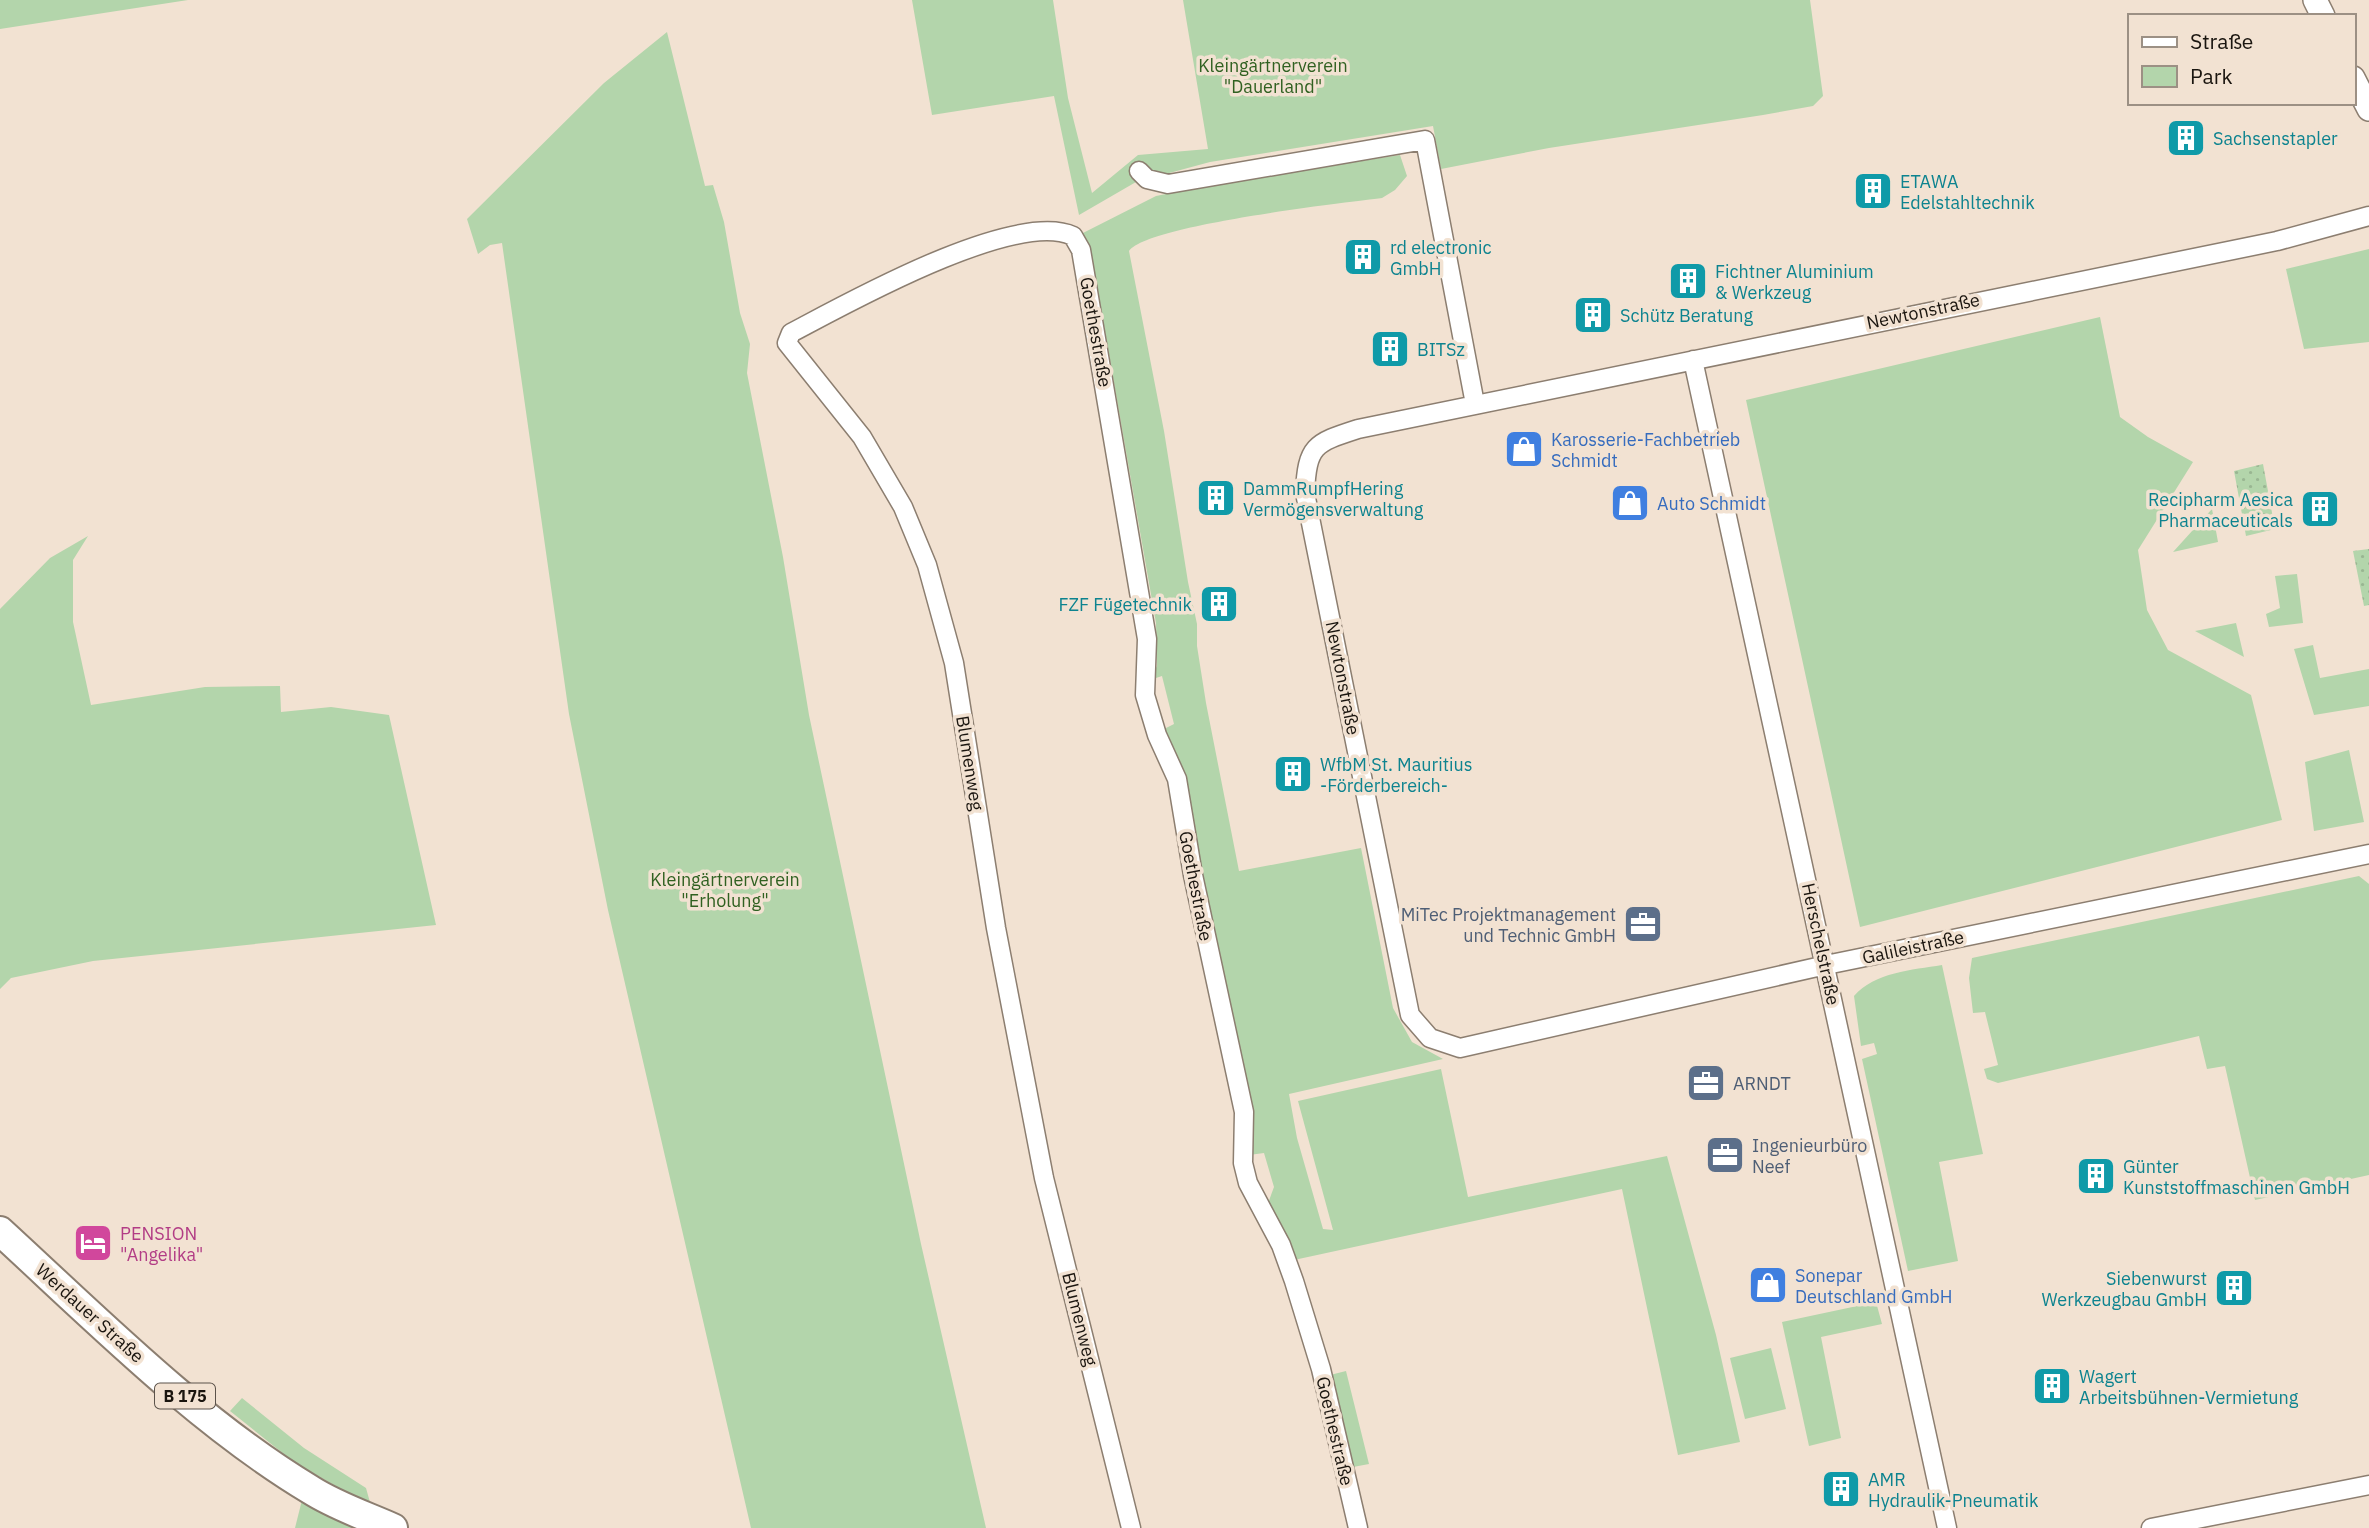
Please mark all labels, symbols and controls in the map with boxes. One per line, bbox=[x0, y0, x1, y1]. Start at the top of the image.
legend bbox=[2128, 14, 2355, 105]
text: Straße bbox=[2190, 27, 2253, 55]
park label: Kleingärtnerverein "Dauerland" bbox=[1198, 54, 1348, 98]
text: Park bbox=[2190, 62, 2233, 90]
building icon: Sachsenstapler bbox=[2165, 117, 2207, 159]
place label: Sachsenstapler bbox=[2213, 127, 2338, 150]
building icon: ETAWA Edelstahltechnik bbox=[1852, 170, 1894, 212]
place label: ETAWA Edelstahltechnik bbox=[1900, 170, 2035, 214]
building icon: rd electronic GmbH bbox=[1342, 236, 1384, 278]
place label: rd electronic GmbH bbox=[1390, 236, 1492, 280]
building icon: Fichtner Aluminium & Werkzeug bbox=[1667, 260, 1709, 302]
place label: Fichtner Aluminium & Werkzeug bbox=[1715, 260, 1874, 304]
street label: Goethestraße bbox=[1075, 275, 1117, 389]
street label: Newtonstraße bbox=[1864, 288, 1982, 334]
building icon: Schütz Beratung bbox=[1572, 294, 1614, 336]
place label: Schütz Beratung bbox=[1620, 304, 1753, 327]
building icon: BITSz bbox=[1369, 328, 1411, 370]
place label: BITSz bbox=[1417, 338, 1465, 361]
shop icon: Karosserie-Fachbetrieb Schmidt bbox=[1503, 428, 1545, 470]
place label: Karosserie-Fachbetrieb Schmidt bbox=[1551, 428, 1740, 472]
building icon: DammRumpfHering Vermögensverwaltung bbox=[1195, 477, 1237, 519]
place label: DammRumpfHering Vermögensverwaltung bbox=[1243, 477, 1424, 521]
shop icon: Auto Schmidt bbox=[1609, 482, 1651, 524]
place label: Recipharm Aesica Pharmaceuticals bbox=[2148, 488, 2293, 532]
building icon: Recipharm Aesica Pharmaceuticals bbox=[2299, 488, 2341, 530]
place label: Auto Schmidt bbox=[1657, 492, 1766, 515]
building icon: FZF Fügetechnik bbox=[1198, 583, 1240, 625]
place label: FZF Fügetechnik bbox=[1058, 593, 1193, 616]
street label: Newtonstraße bbox=[1321, 619, 1365, 737]
street label: Blumenweg bbox=[951, 714, 989, 813]
building icon: WfbM St. Mauritius -Förderbereich- bbox=[1272, 753, 1314, 795]
place label: WfbM St. Mauritius -Förderbereich- bbox=[1320, 753, 1472, 797]
street label: Goethestraße bbox=[1174, 829, 1218, 943]
park label: Kleingärtnerverein "Erholung" bbox=[650, 868, 800, 912]
street label: Herschelstraße bbox=[1797, 881, 1845, 1007]
place label: MiTec Projektmanagement und Technic GmbH bbox=[1401, 903, 1616, 947]
office icon: MiTec Projektmanagement und Technic GmbH bbox=[1622, 903, 1664, 945]
street label: Galileistraße bbox=[1860, 925, 1966, 969]
office icon: ARNDT bbox=[1685, 1062, 1727, 1104]
place label: ARNDT bbox=[1733, 1072, 1791, 1095]
office icon: Ingenieurbüro Neef bbox=[1704, 1134, 1746, 1176]
place label: Ingenieurbüro Neef bbox=[1752, 1134, 1867, 1178]
building icon: Günter Kunststoffmaschinen GmbH bbox=[2075, 1155, 2117, 1197]
place label: Günter Kunststoffmaschinen GmbH bbox=[2123, 1155, 2350, 1199]
hotel icon: PENSION "Angelika" bbox=[72, 1222, 114, 1264]
place label: PENSION "Angelika" bbox=[120, 1222, 203, 1266]
street label: Werdauer Straße bbox=[31, 1258, 149, 1368]
shop icon: Sonepar Deutschland GmbH bbox=[1747, 1264, 1789, 1306]
place label: Sonepar Deutschland GmbH bbox=[1795, 1264, 1952, 1308]
place label: Siebenwurst Werkzeugbau GmbH bbox=[2042, 1267, 2207, 1311]
building icon: Siebenwurst Werkzeugbau GmbH bbox=[2213, 1267, 2255, 1309]
street label: Blumenweg bbox=[1057, 1270, 1103, 1369]
building icon: Wagert Arbeitsbühnen-Vermietung bbox=[2031, 1365, 2073, 1407]
place label: Wagert Arbeitsbühnen-Vermietung bbox=[2079, 1365, 2299, 1409]
street label: Goethestraße bbox=[1311, 1374, 1359, 1488]
road number: B 175 bbox=[155, 1384, 215, 1408]
building icon: AMR Hydraulik-Pneumatik bbox=[1820, 1468, 1862, 1510]
place label: AMR Hydraulik-Pneumatik bbox=[1868, 1468, 2039, 1512]

